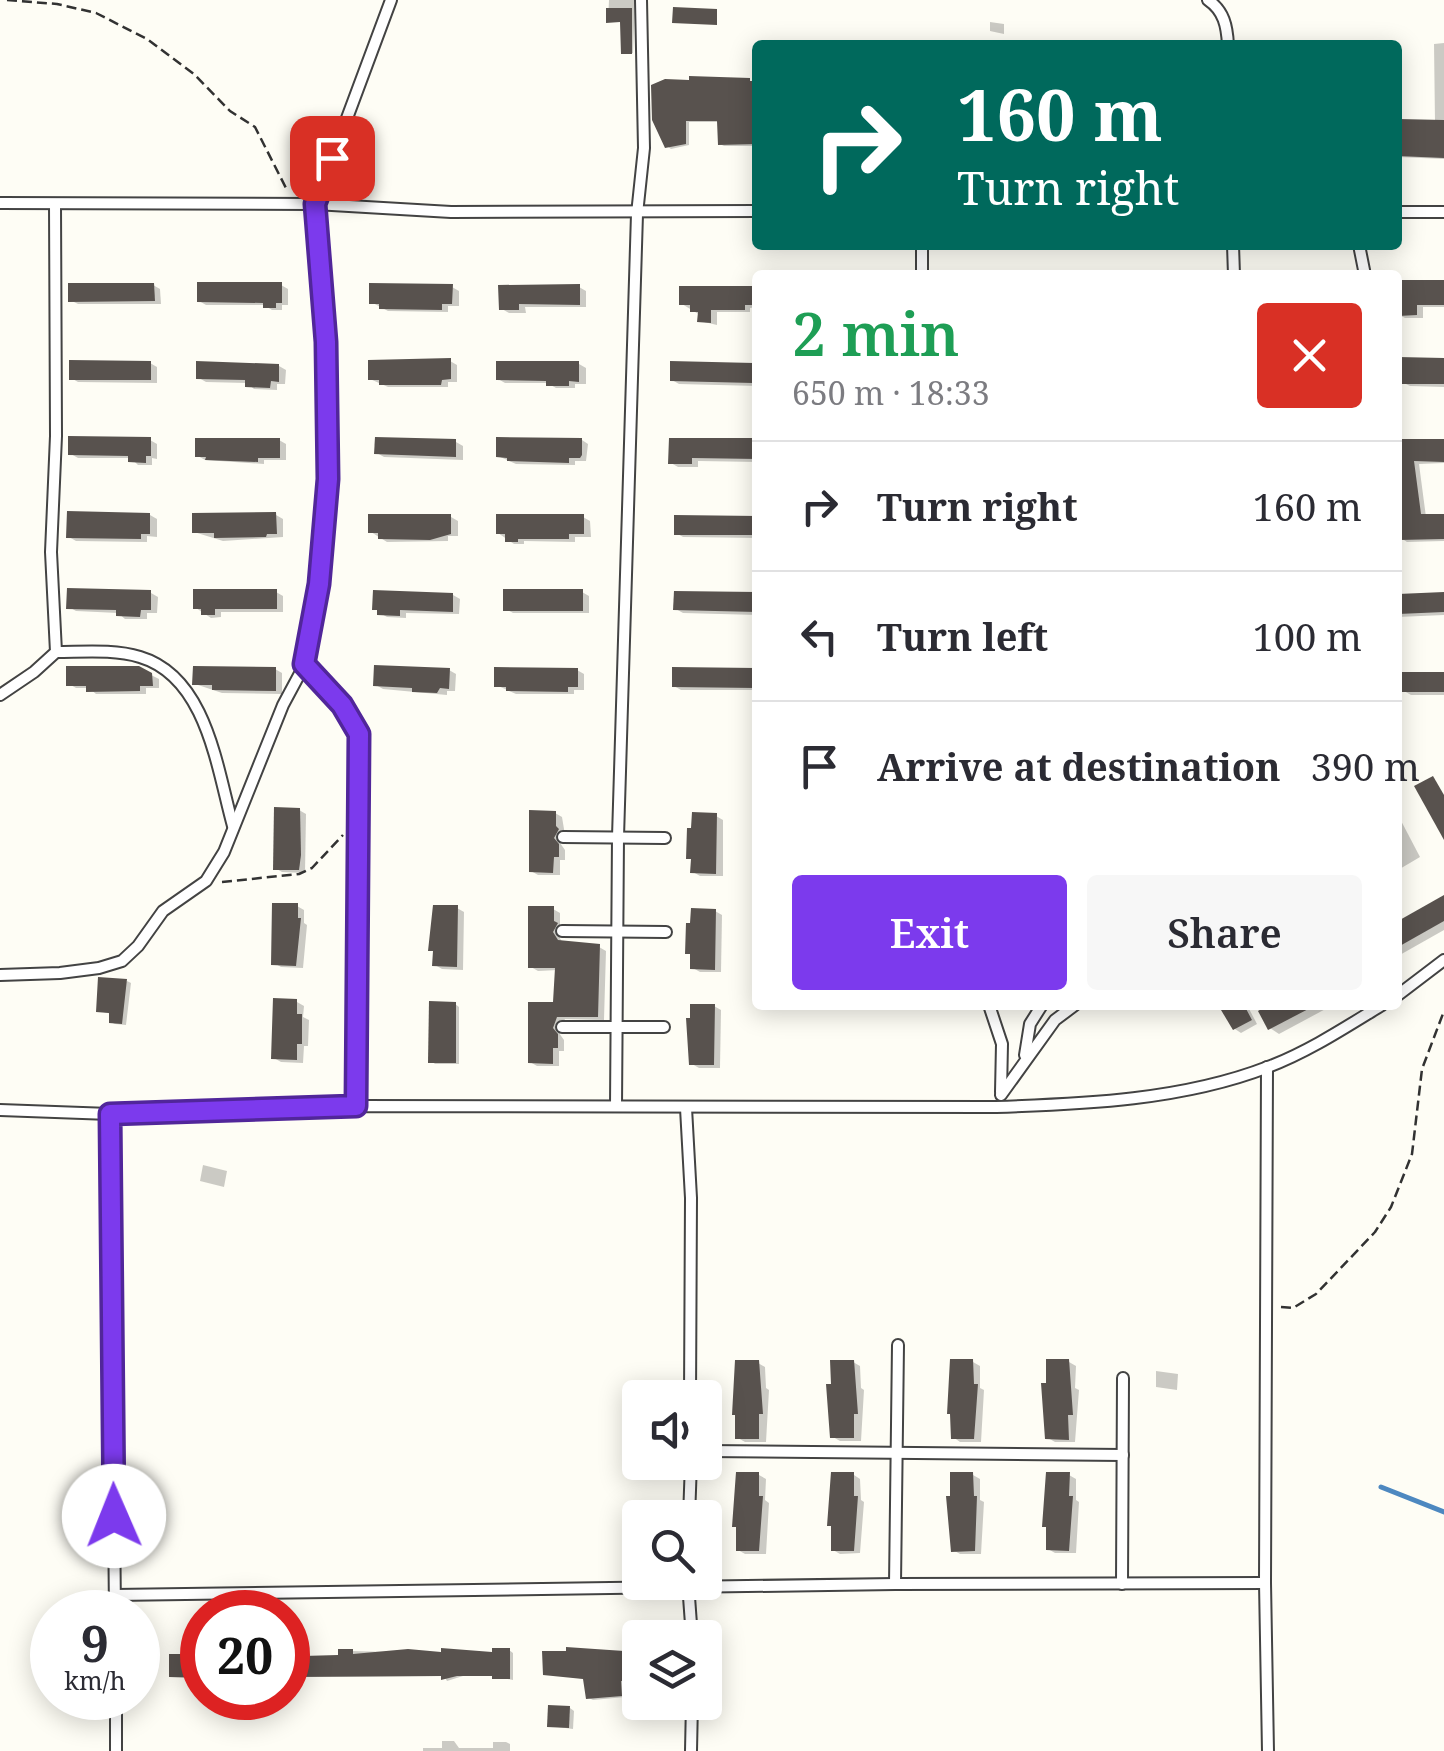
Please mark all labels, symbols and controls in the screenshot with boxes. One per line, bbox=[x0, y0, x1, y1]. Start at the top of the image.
text: 160 m bbox=[957, 66, 1163, 162]
icon: right bbox=[792, 80, 922, 210]
pin bbox=[290, 116, 375, 201]
icon: arrive bbox=[305, 131, 360, 186]
text: Turn right bbox=[957, 157, 1179, 218]
text: 2 min bbox=[792, 292, 960, 374]
button: close bbox=[1257, 303, 1362, 408]
text: 650 m · 18:33 bbox=[792, 371, 990, 414]
icon: right bbox=[792, 479, 847, 534]
text: Turn right bbox=[877, 480, 1078, 532]
text: 160 m bbox=[1252, 480, 1362, 532]
icon: left bbox=[792, 609, 847, 664]
text: Turn left bbox=[877, 610, 1048, 662]
text: 100 m bbox=[1252, 610, 1362, 662]
icon: arrive bbox=[792, 739, 847, 794]
text: Arrive at destination bbox=[877, 740, 1281, 792]
text: 390 m bbox=[1311, 740, 1420, 792]
button: Exit bbox=[792, 875, 1067, 990]
button: Share bbox=[1087, 875, 1362, 990]
map controls bbox=[622, 1380, 722, 1720]
button: sound bbox=[622, 1380, 722, 1480]
position arrow bbox=[62, 1464, 166, 1568]
button: search bbox=[622, 1500, 722, 1600]
speed limit sign: 20 bbox=[180, 1590, 310, 1720]
text: 9 bbox=[81, 1609, 109, 1677]
button: layers bbox=[622, 1620, 722, 1720]
text: km/h bbox=[64, 1663, 126, 1697]

